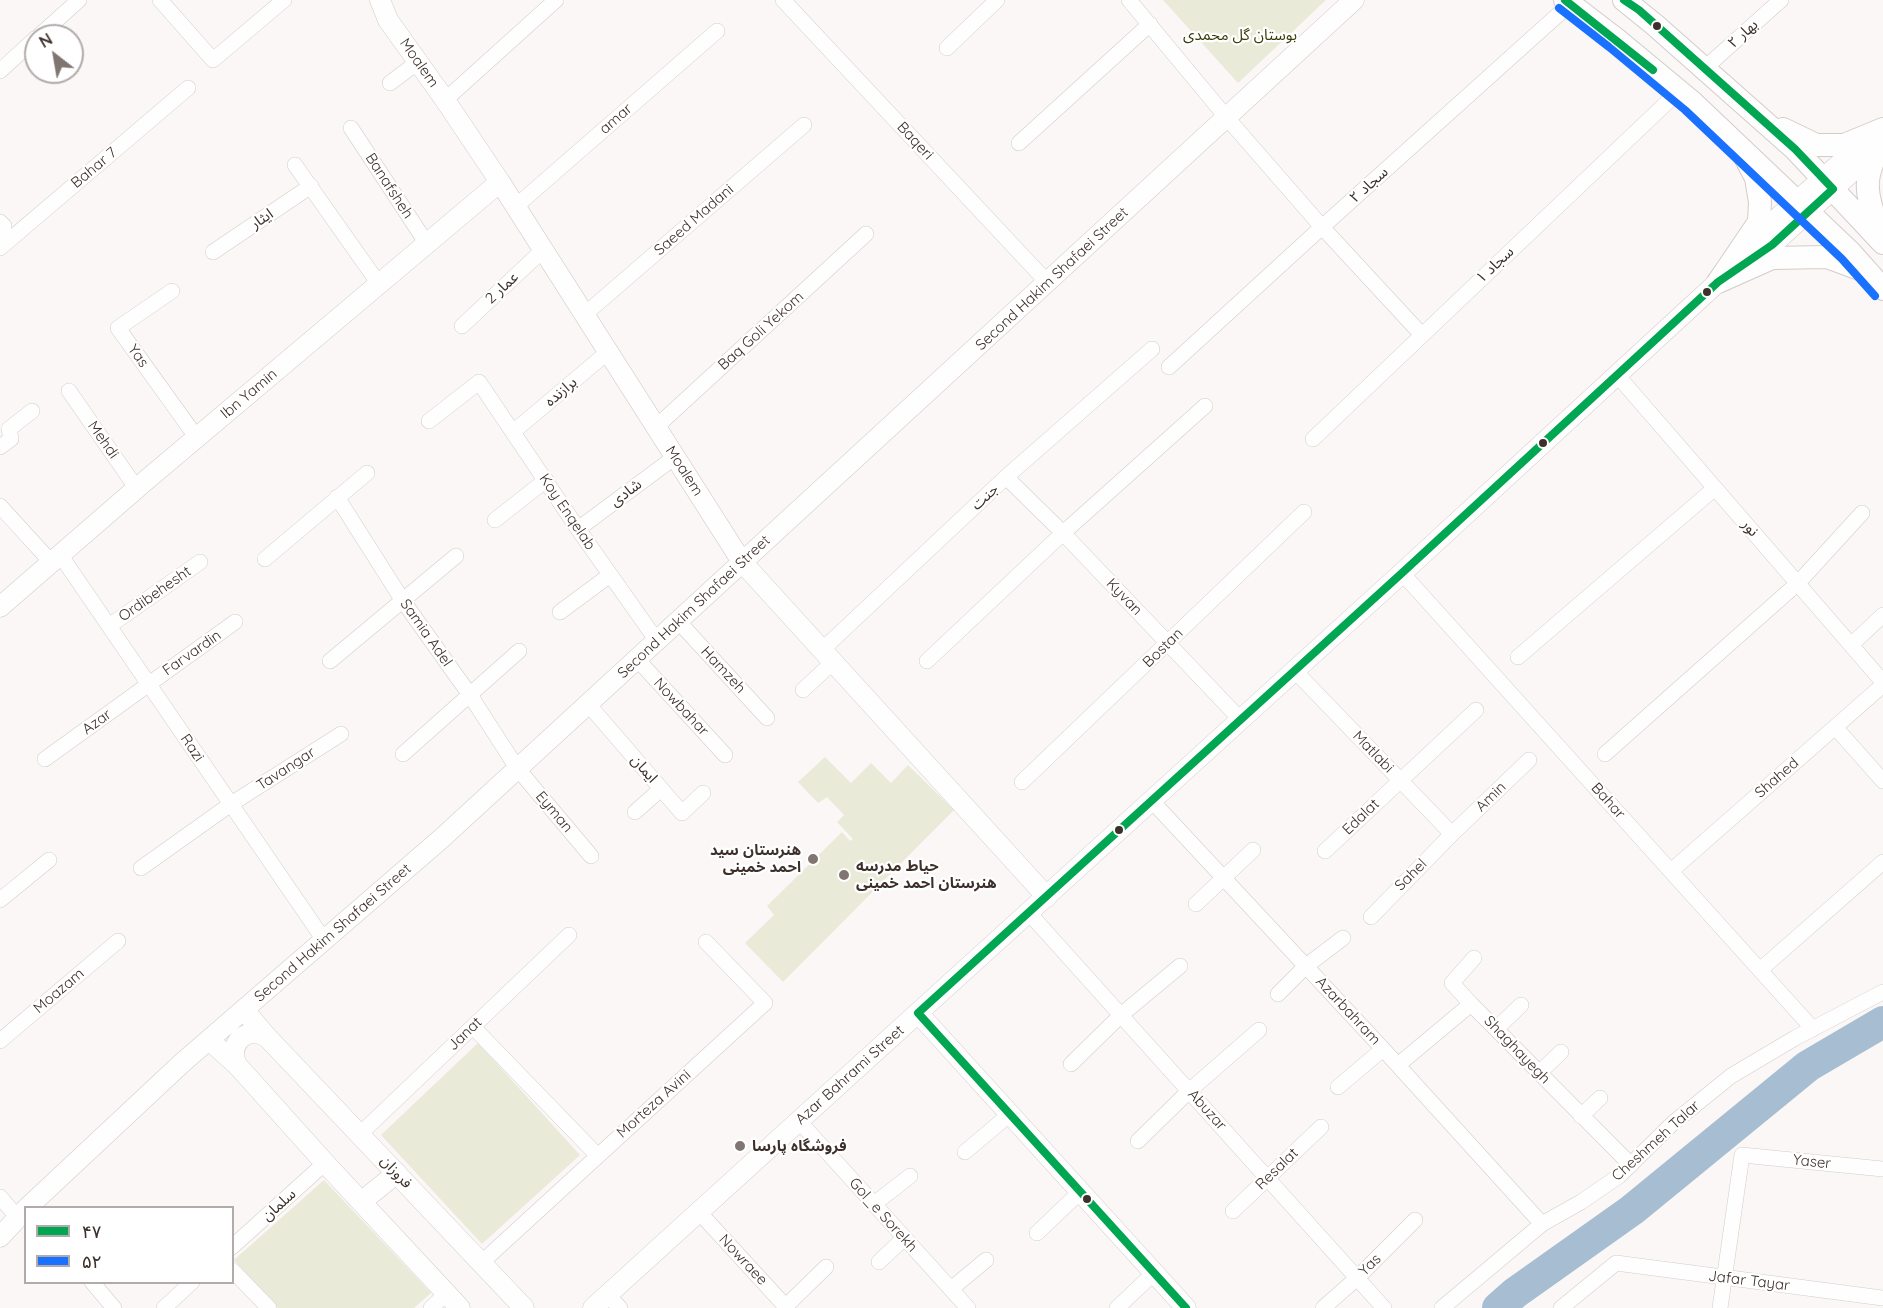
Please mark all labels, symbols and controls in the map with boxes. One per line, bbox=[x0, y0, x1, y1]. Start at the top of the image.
street label: بهار ۲ bbox=[1724, 16, 1762, 52]
unlabelled marker bbox=[1651, 20, 1663, 32]
north arrow bbox=[24, 24, 84, 84]
park label: بوستان گل محمدی bbox=[1183, 26, 1297, 44]
text: N bbox=[36, 29, 56, 52]
street label: Moalem bbox=[396, 35, 442, 91]
street label: amar bbox=[596, 100, 636, 138]
street label: Baqeri bbox=[893, 118, 937, 164]
street label: Bahar 7 bbox=[68, 144, 120, 192]
street label: Banafsheh bbox=[361, 150, 417, 222]
street label: سجاد ۲ bbox=[1346, 163, 1392, 207]
street label: Saeed Madani bbox=[651, 181, 737, 259]
street label: Second Hakim Shafaei Street bbox=[972, 204, 1132, 354]
street label: ایثار bbox=[247, 205, 277, 233]
street label: سجاد ۱ bbox=[1472, 243, 1518, 287]
street label: عمار 2 bbox=[482, 268, 522, 308]
unlabelled marker bbox=[1701, 286, 1713, 298]
street label: Baq Goli Yekom bbox=[714, 288, 808, 374]
street label: Yas bbox=[124, 341, 152, 371]
street label: Ibn Yamin bbox=[217, 365, 281, 423]
street label: برازنده bbox=[541, 373, 581, 411]
street label: Mehdi bbox=[84, 418, 122, 462]
unlabelled marker bbox=[1537, 437, 1549, 449]
street label: Moalem bbox=[661, 443, 707, 499]
street label: Koy Enqelab bbox=[535, 471, 599, 553]
street label: شادی bbox=[607, 475, 645, 511]
street label: جنت bbox=[968, 480, 1002, 514]
street label: نور bbox=[1738, 516, 1762, 540]
street label: Second Hakim Shafaei Street bbox=[614, 532, 774, 682]
street label: Ordibehesht bbox=[115, 562, 195, 626]
street label: Kyvan bbox=[1102, 575, 1146, 619]
street label: Samia Adel bbox=[396, 596, 456, 670]
street label: Bostan bbox=[1139, 625, 1187, 671]
street label: Farvardin bbox=[159, 626, 225, 680]
street label: Hamzeh bbox=[697, 643, 749, 697]
street label: Nowbahar bbox=[650, 674, 712, 740]
street label: Azar bbox=[79, 705, 115, 739]
street label: Matlabi bbox=[1349, 727, 1397, 777]
street label: Razi bbox=[176, 731, 208, 765]
street label: Tavangar bbox=[253, 743, 319, 795]
street label: ایمان bbox=[627, 751, 661, 787]
street label: Shahed bbox=[1751, 754, 1803, 802]
street label: Amin bbox=[1472, 778, 1510, 816]
street label: Bahar bbox=[1587, 779, 1629, 823]
street label: Eyman bbox=[532, 788, 576, 836]
street label: Edalat bbox=[1339, 795, 1383, 839]
unlabelled marker bbox=[1113, 824, 1125, 836]
place label: هنرستان سید احمد خمینی bbox=[710, 841, 801, 876]
marker: هنرستان سید احمد خمینی bbox=[806, 852, 820, 866]
street label: Sahel bbox=[1391, 855, 1431, 895]
place label: حیاط مدرسه هنرستان احمد خمینی bbox=[856, 857, 996, 892]
street label: Second Hakim Shafaei Street bbox=[251, 860, 415, 1006]
marker: حیاط مدرسه هنرستان احمد خمینی bbox=[837, 868, 851, 882]
street label: Moazam bbox=[30, 965, 88, 1017]
street label: Azarbahram bbox=[1312, 973, 1384, 1049]
street label: Shaghayegh bbox=[1480, 1012, 1554, 1088]
street label: Janat bbox=[444, 1013, 486, 1055]
street label: Azar Bahrami Street bbox=[792, 1022, 908, 1128]
street label: Morteza Avini bbox=[613, 1066, 695, 1142]
street label: Abuzar bbox=[1184, 1086, 1230, 1134]
street label: Cheshmeh Talar bbox=[1608, 1097, 1704, 1185]
place label: فروشگاه پارسا bbox=[752, 1137, 847, 1155]
marker: فروشگاه پارسا bbox=[733, 1139, 747, 1153]
street label: Resalat bbox=[1252, 1144, 1302, 1194]
street label: Yaser bbox=[1792, 1151, 1832, 1173]
street label: فروزان bbox=[376, 1152, 416, 1192]
street label: Gol_e Sorekh bbox=[845, 1174, 921, 1256]
street label: سلمان bbox=[258, 1185, 300, 1225]
unlabelled marker bbox=[1081, 1193, 1093, 1205]
legend bbox=[24, 1206, 234, 1284]
text: ۴۷ bbox=[82, 1220, 101, 1243]
street label: Nowraee bbox=[715, 1231, 771, 1289]
text: ۵۲ bbox=[82, 1250, 101, 1273]
street label: Yas bbox=[1355, 1250, 1385, 1280]
street label: Jafar Tayar bbox=[1707, 1267, 1791, 1295]

